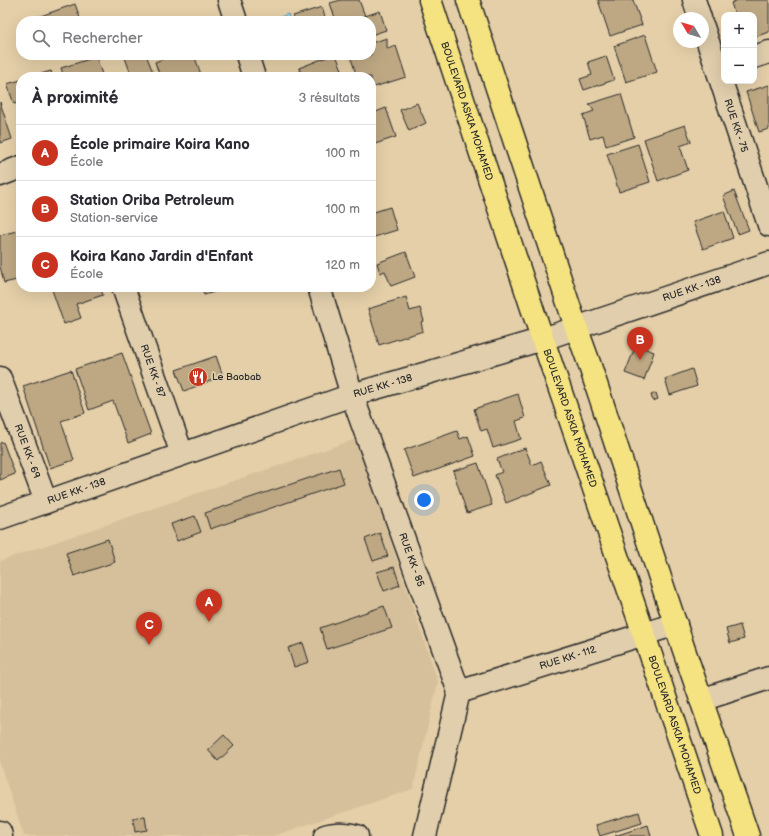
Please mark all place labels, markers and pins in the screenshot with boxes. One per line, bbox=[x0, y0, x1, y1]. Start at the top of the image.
pin: B bbox=[627, 327, 653, 360]
restaurant icon: Le Baobab bbox=[187, 366, 209, 388]
place label: Le Baobab bbox=[212, 371, 262, 383]
pin: A bbox=[196, 589, 222, 622]
pin: C bbox=[136, 612, 162, 645]

